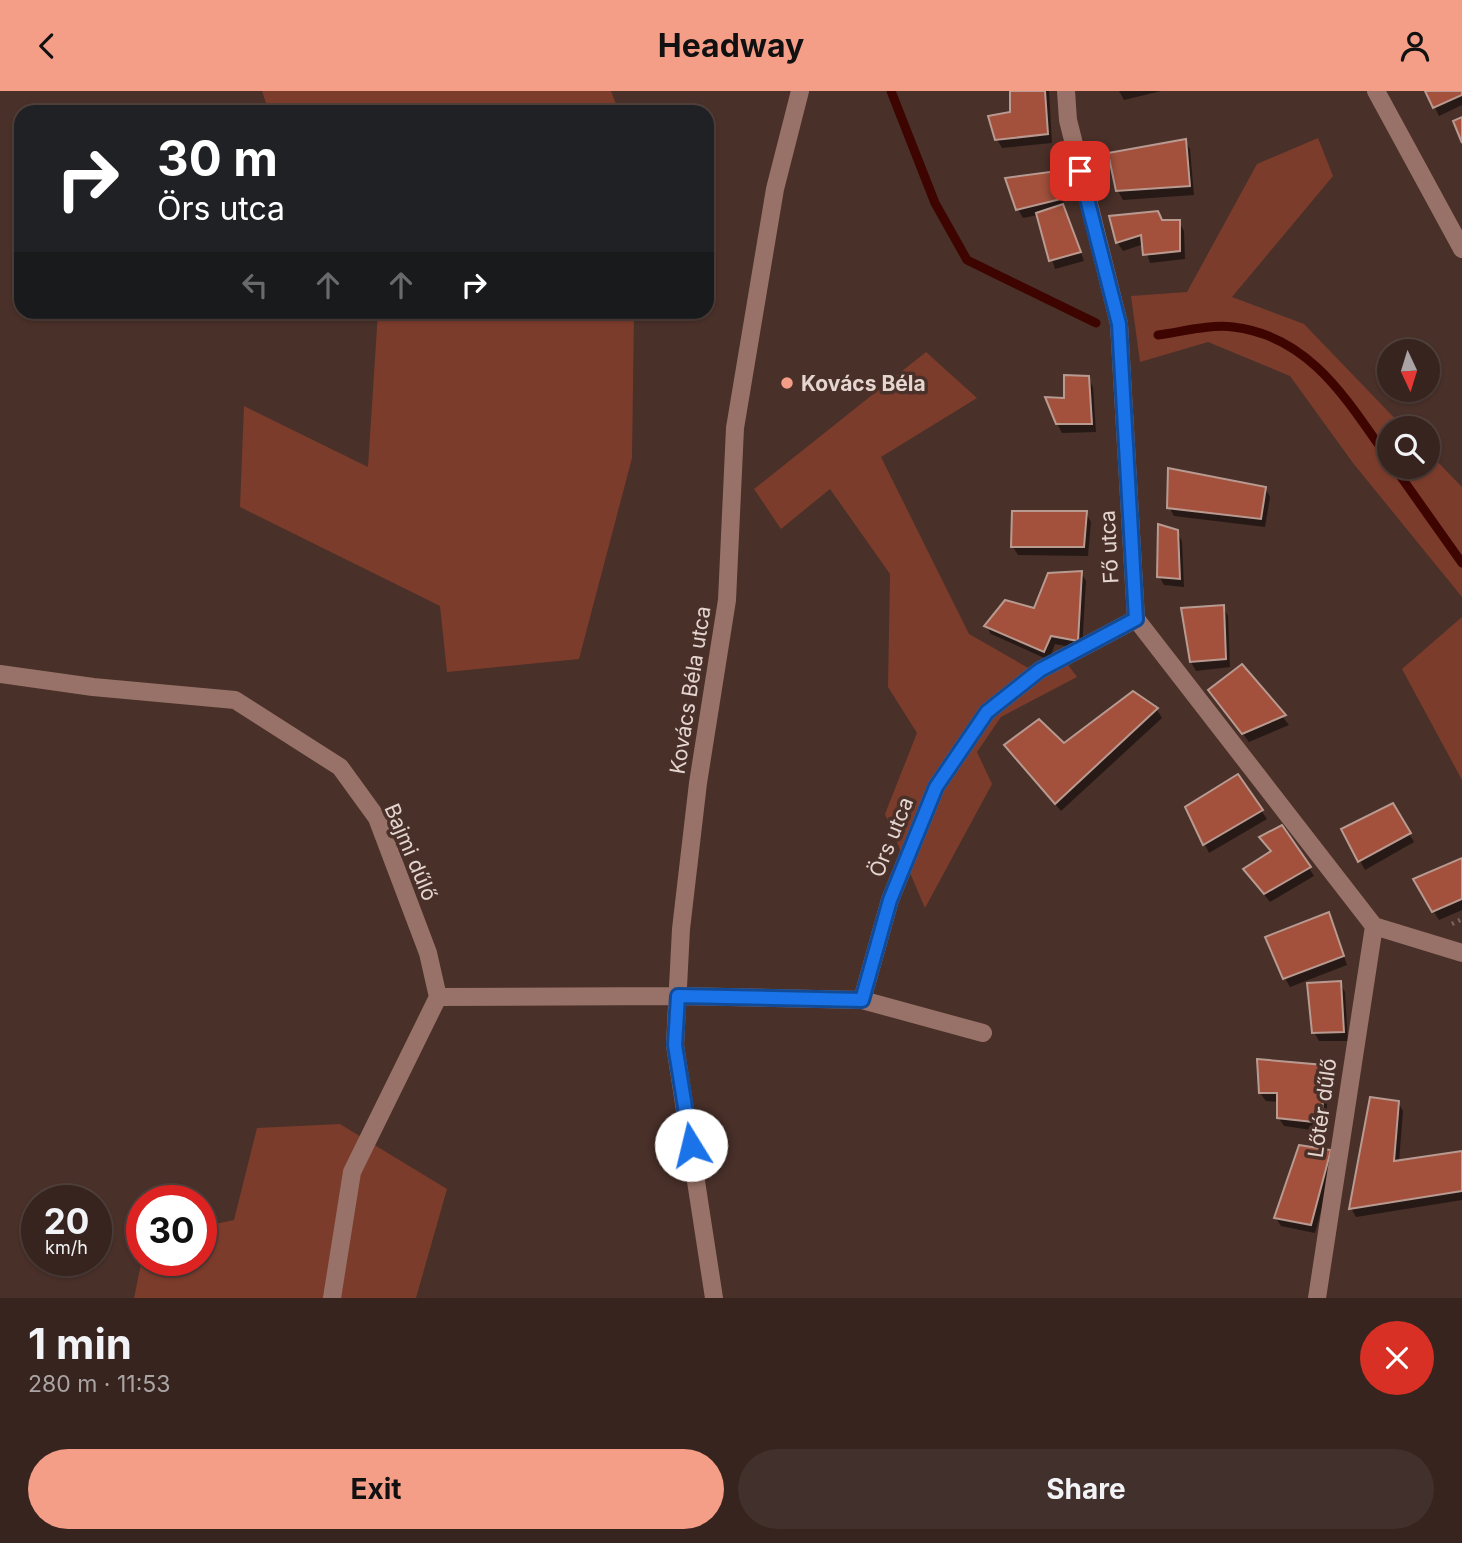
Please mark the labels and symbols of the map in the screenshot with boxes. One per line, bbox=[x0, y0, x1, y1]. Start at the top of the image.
pin bbox=[1050, 141, 1110, 201]
north arrow bbox=[1377, 339, 1440, 403]
place label: Kovács Béla bbox=[801, 371, 926, 396]
marker: Kovács Béla bbox=[779, 375, 795, 391]
street label: Fő utca bbox=[1095, 510, 1123, 584]
street label: Kovács Béla utca bbox=[664, 604, 716, 776]
street label: Örs utca bbox=[864, 793, 918, 881]
street label: Bajmi dűlő bbox=[379, 800, 443, 904]
street label: Lőtér dűlő bbox=[1303, 1057, 1341, 1159]
position arrow bbox=[654, 1108, 728, 1182]
speed limit sign: 30 bbox=[126, 1185, 217, 1276]

